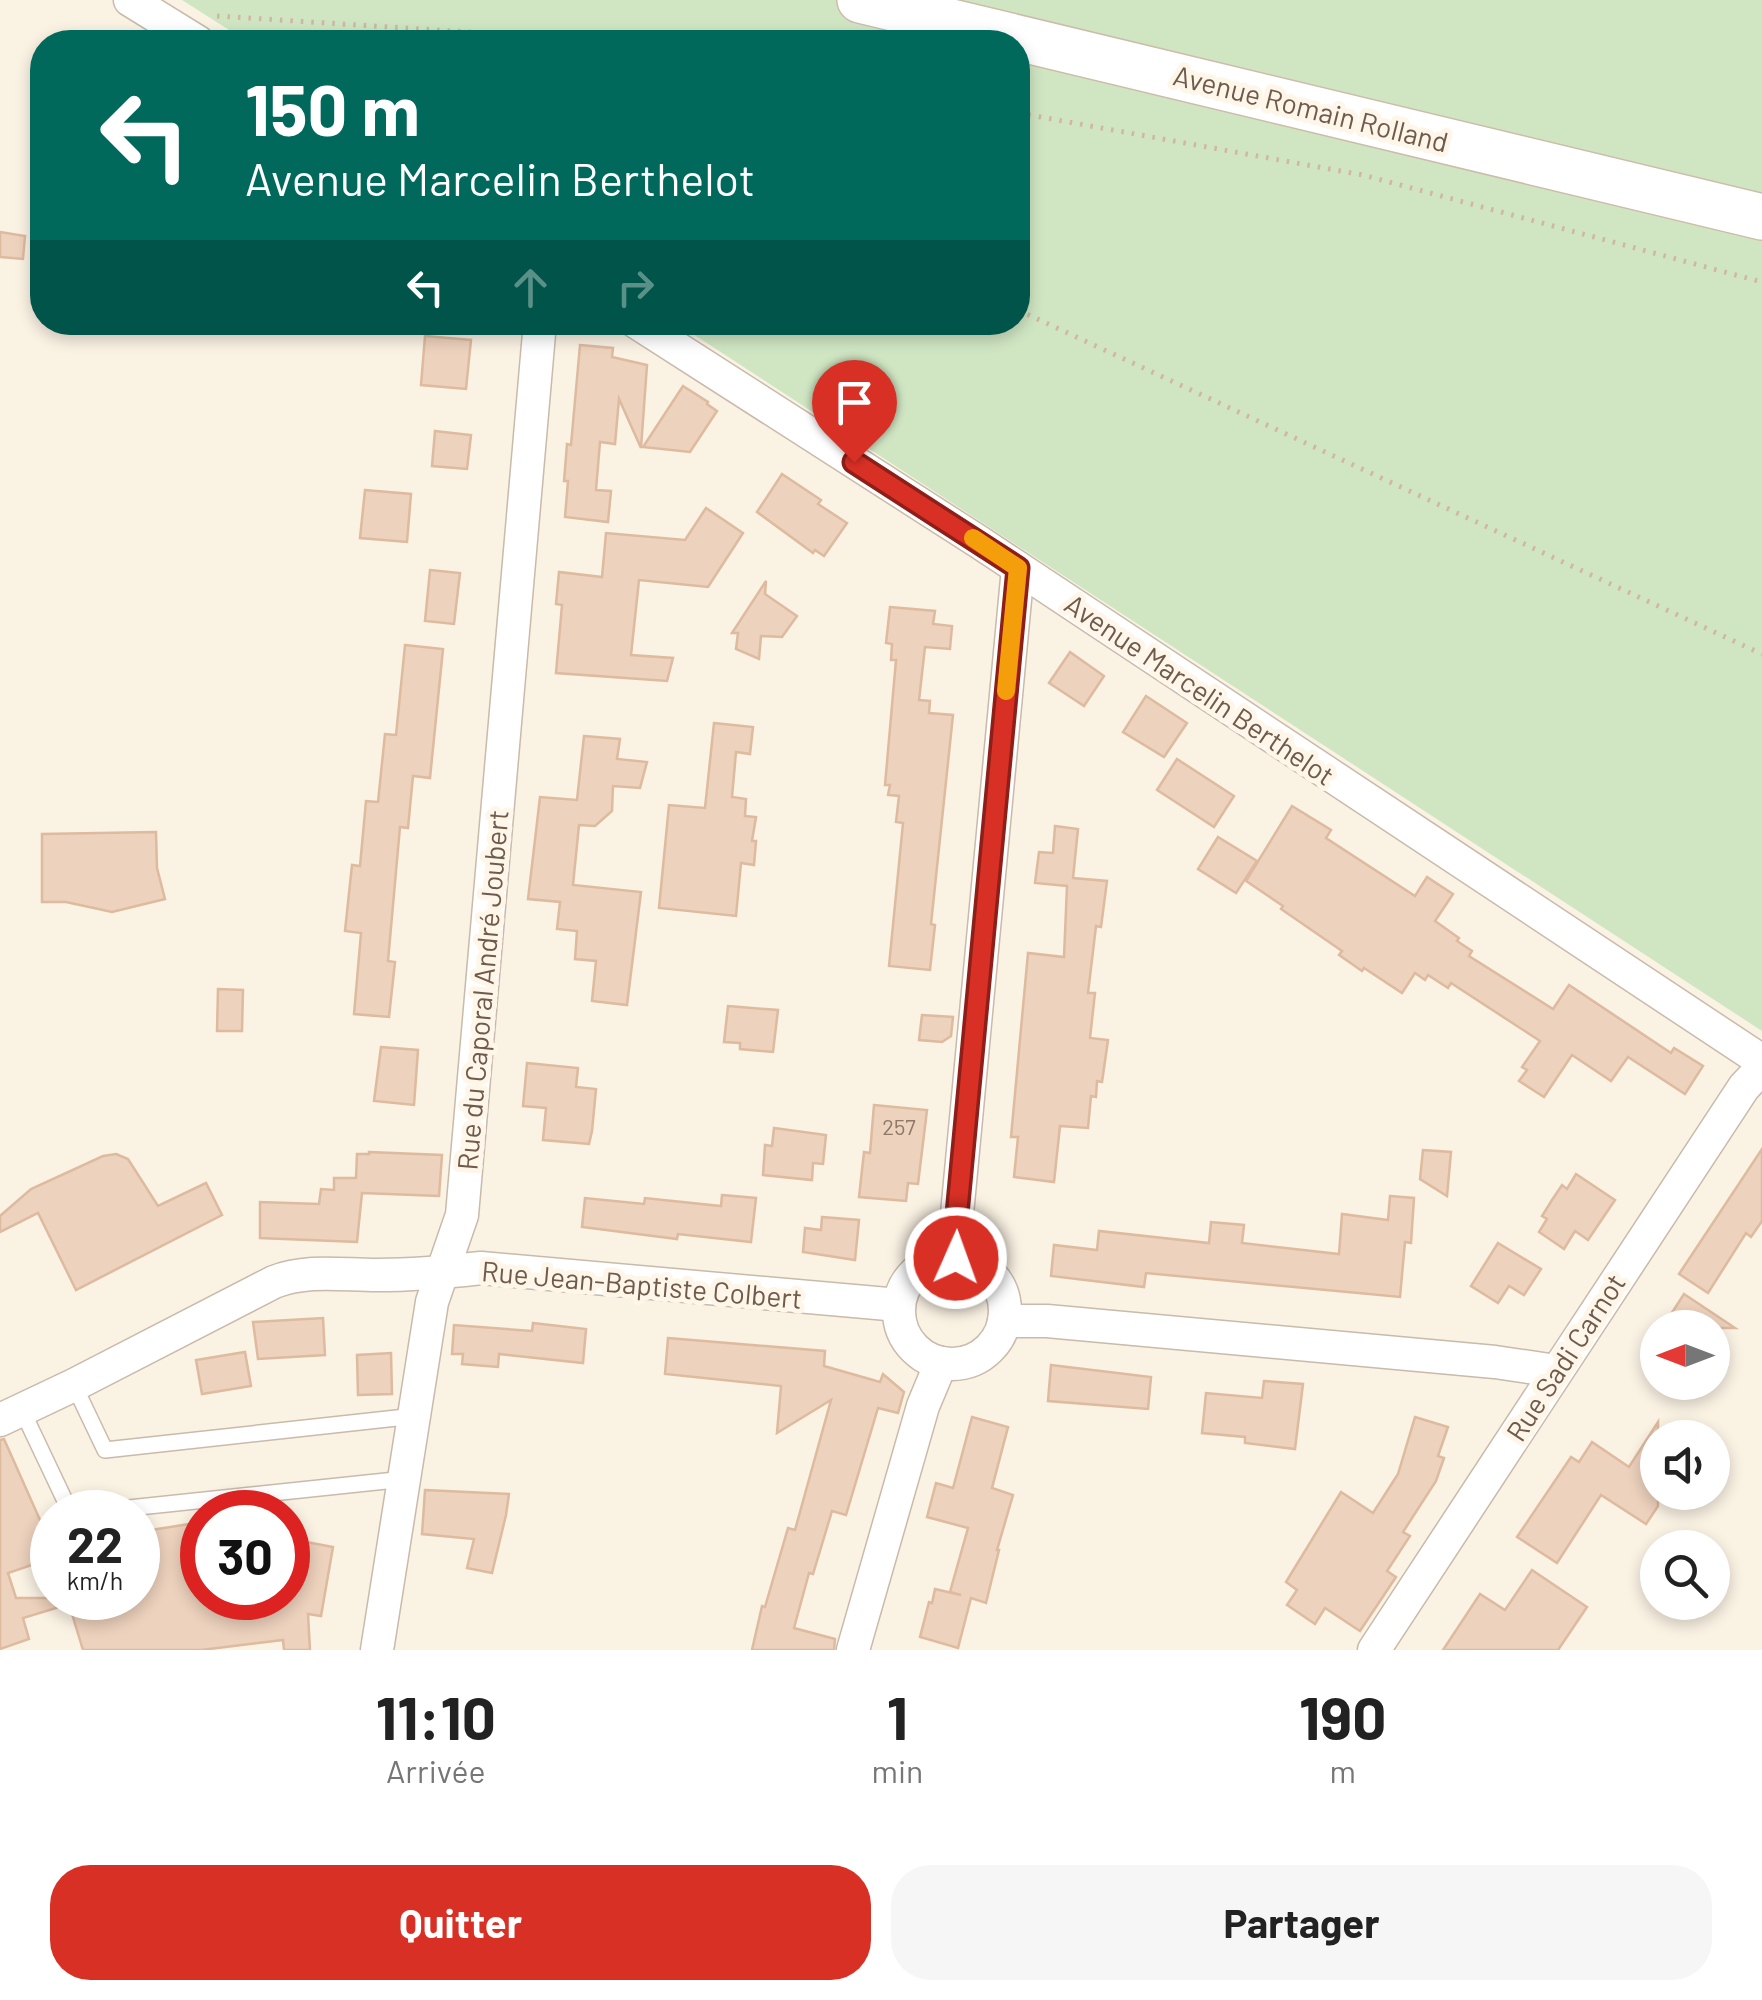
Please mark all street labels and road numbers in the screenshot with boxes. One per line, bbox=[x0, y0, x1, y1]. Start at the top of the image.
street label: Avenue Romain Rolland bbox=[1170, 57, 1452, 159]
street label: Avenue Marcelin Berthelot bbox=[1059, 586, 1341, 792]
street label: Rue du Caporal André Joubert bbox=[449, 808, 515, 1172]
street label: Rue Jean-Baptiste Colbert bbox=[480, 1253, 804, 1315]
street label: Rue Sadi Carnot bbox=[1498, 1267, 1632, 1447]

